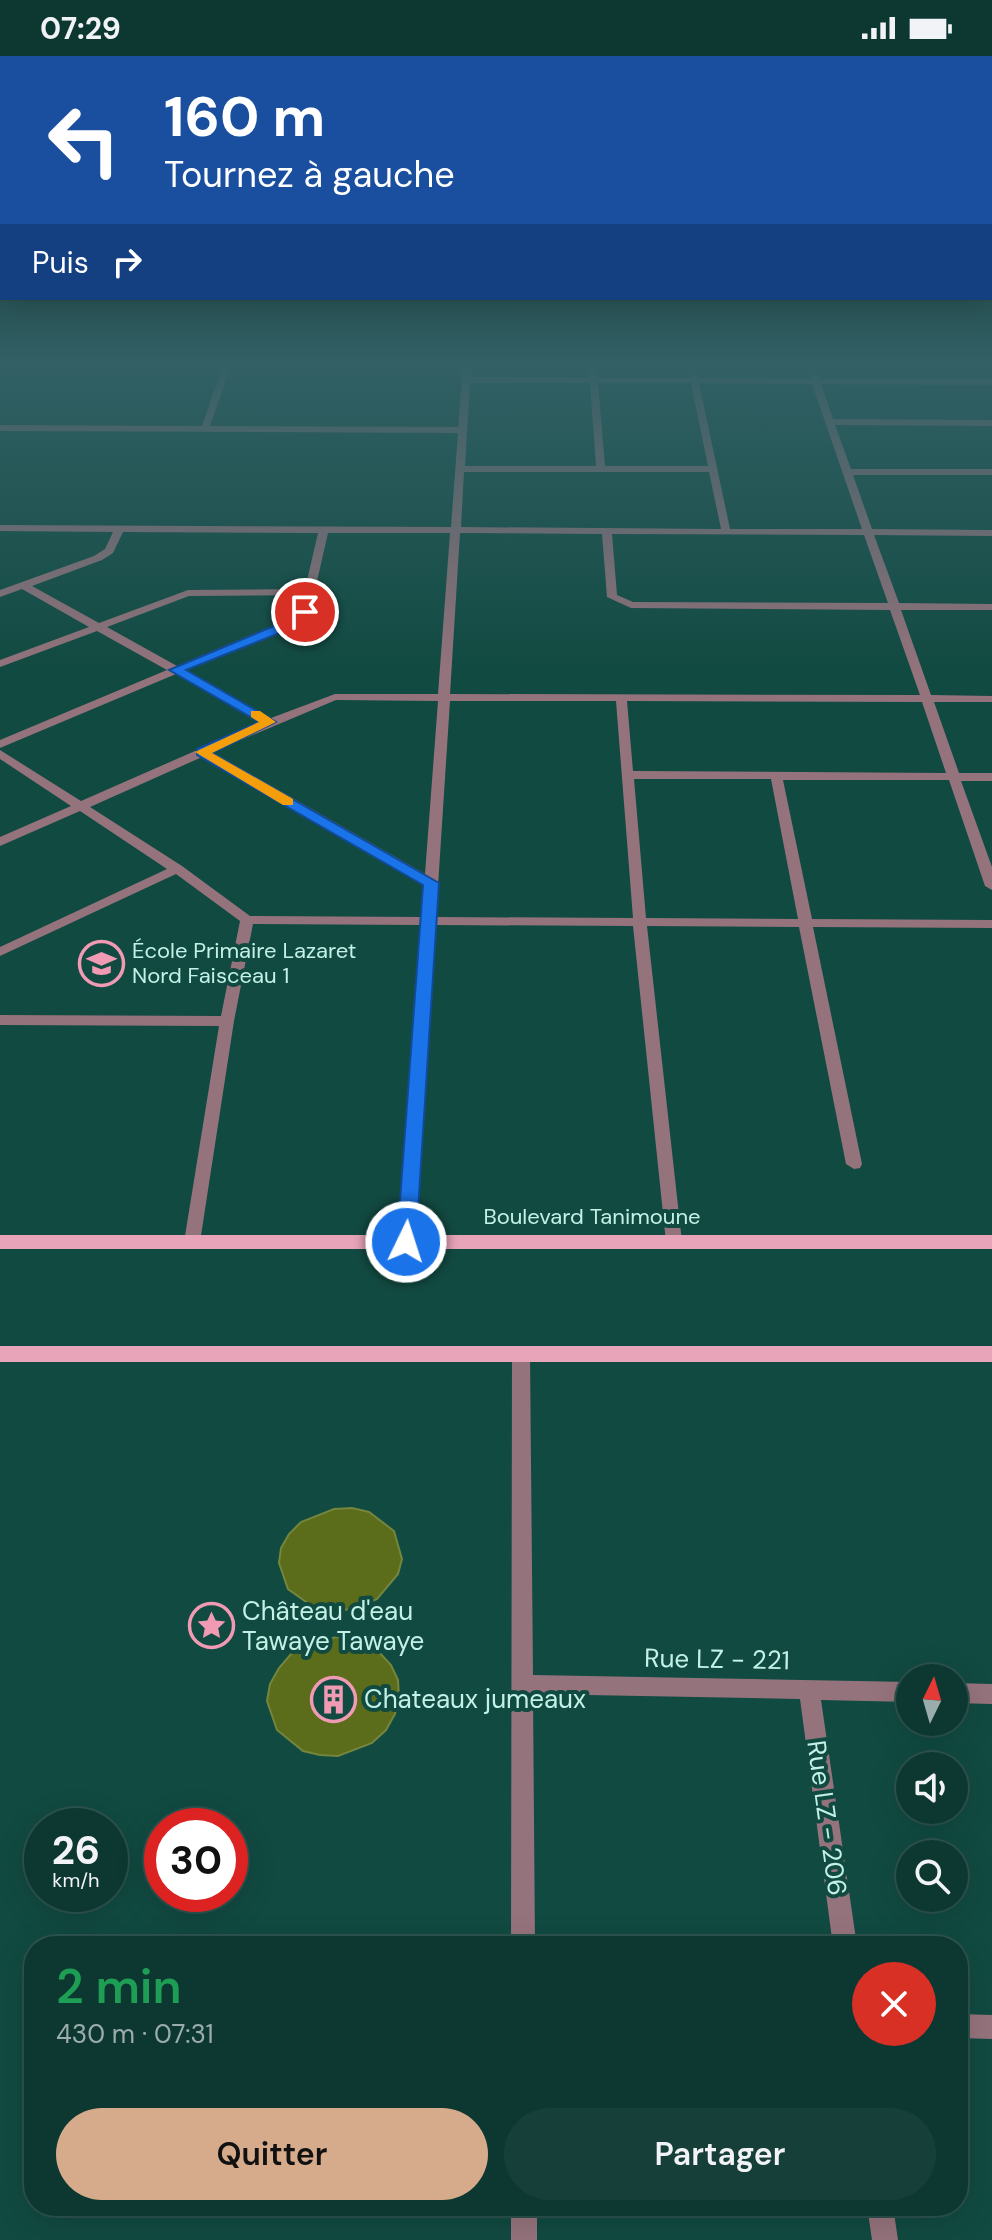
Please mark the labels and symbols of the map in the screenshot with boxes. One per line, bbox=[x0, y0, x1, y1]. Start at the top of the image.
pin bbox=[271, 578, 339, 646]
place label: École Primaire Lazaret Nord Faisceau 1 bbox=[132, 936, 357, 990]
school or university icon: École Primaire Lazaret Nord Faisceau 1 bbox=[77, 939, 125, 987]
position arrow bbox=[364, 1200, 448, 1284]
street label: Boulevard Tanimoune bbox=[483, 1202, 701, 1231]
place label: Château d'eau Tawaye Tawaye bbox=[242, 1594, 424, 1658]
place icon: Château d'eau Tawaye Tawaye bbox=[187, 1602, 235, 1650]
street label: Rue LZ - 221 bbox=[644, 1641, 790, 1677]
north arrow bbox=[896, 1664, 968, 1736]
building icon: Chateaux jumeaux bbox=[309, 1675, 357, 1723]
place label: Chateaux jumeaux bbox=[364, 1682, 586, 1716]
street label: Rue LZ - 206 bbox=[799, 1738, 855, 1898]
speed limit sign: 30 bbox=[144, 1808, 248, 1912]

